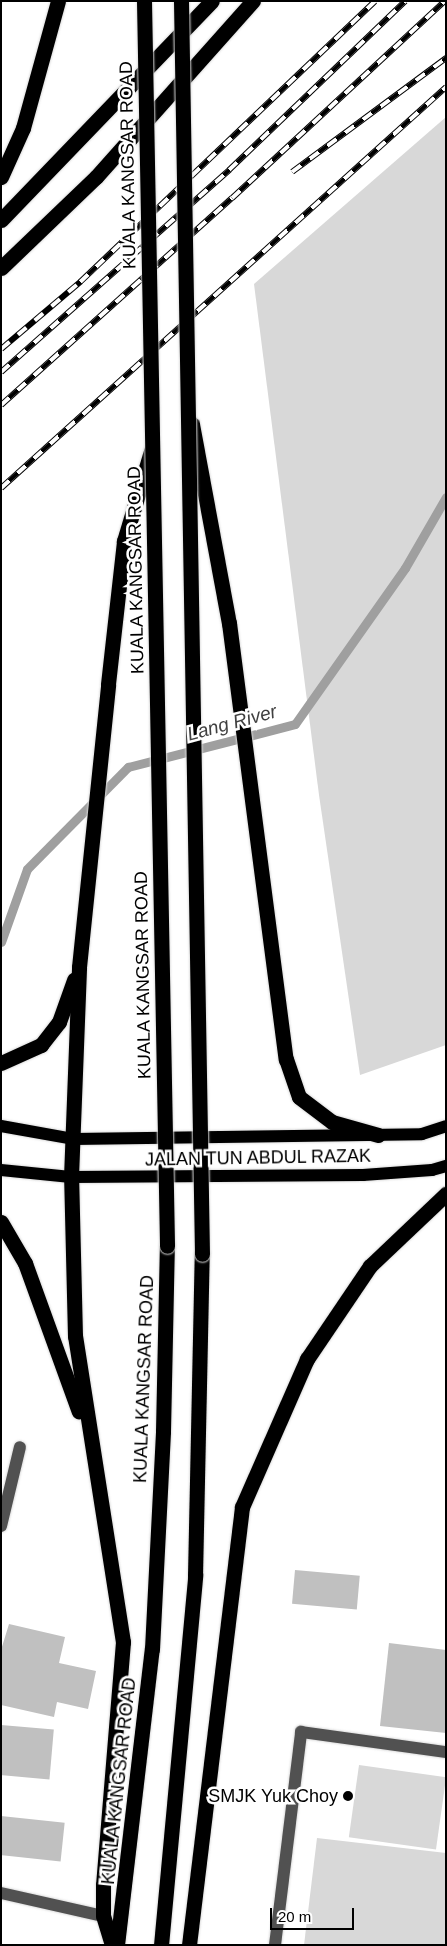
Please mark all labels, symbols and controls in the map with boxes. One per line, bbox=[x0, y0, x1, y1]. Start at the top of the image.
street label: KUALA KANGSAR ROAD bbox=[115, 60, 141, 270]
street label: KUALA KANGSAR ROAD bbox=[123, 465, 149, 675]
water label: Lang River bbox=[185, 700, 279, 746]
street label: KUALA KANGSAR ROAD bbox=[130, 870, 156, 1080]
street label: JALAN TUN ABDUL RAZAK bbox=[144, 1145, 372, 1171]
street label: KUALA KANGSAR ROAD bbox=[130, 1274, 158, 1484]
street label: KUALA KANGSAR ROAD bbox=[97, 1676, 141, 1886]
place label: SMJK Yuk Choy bbox=[208, 1785, 338, 1807]
marker: SMJK Yuk Choy bbox=[342, 1790, 354, 1802]
scale bar bbox=[272, 1898, 356, 1930]
text: 20 m bbox=[278, 1908, 311, 1925]

